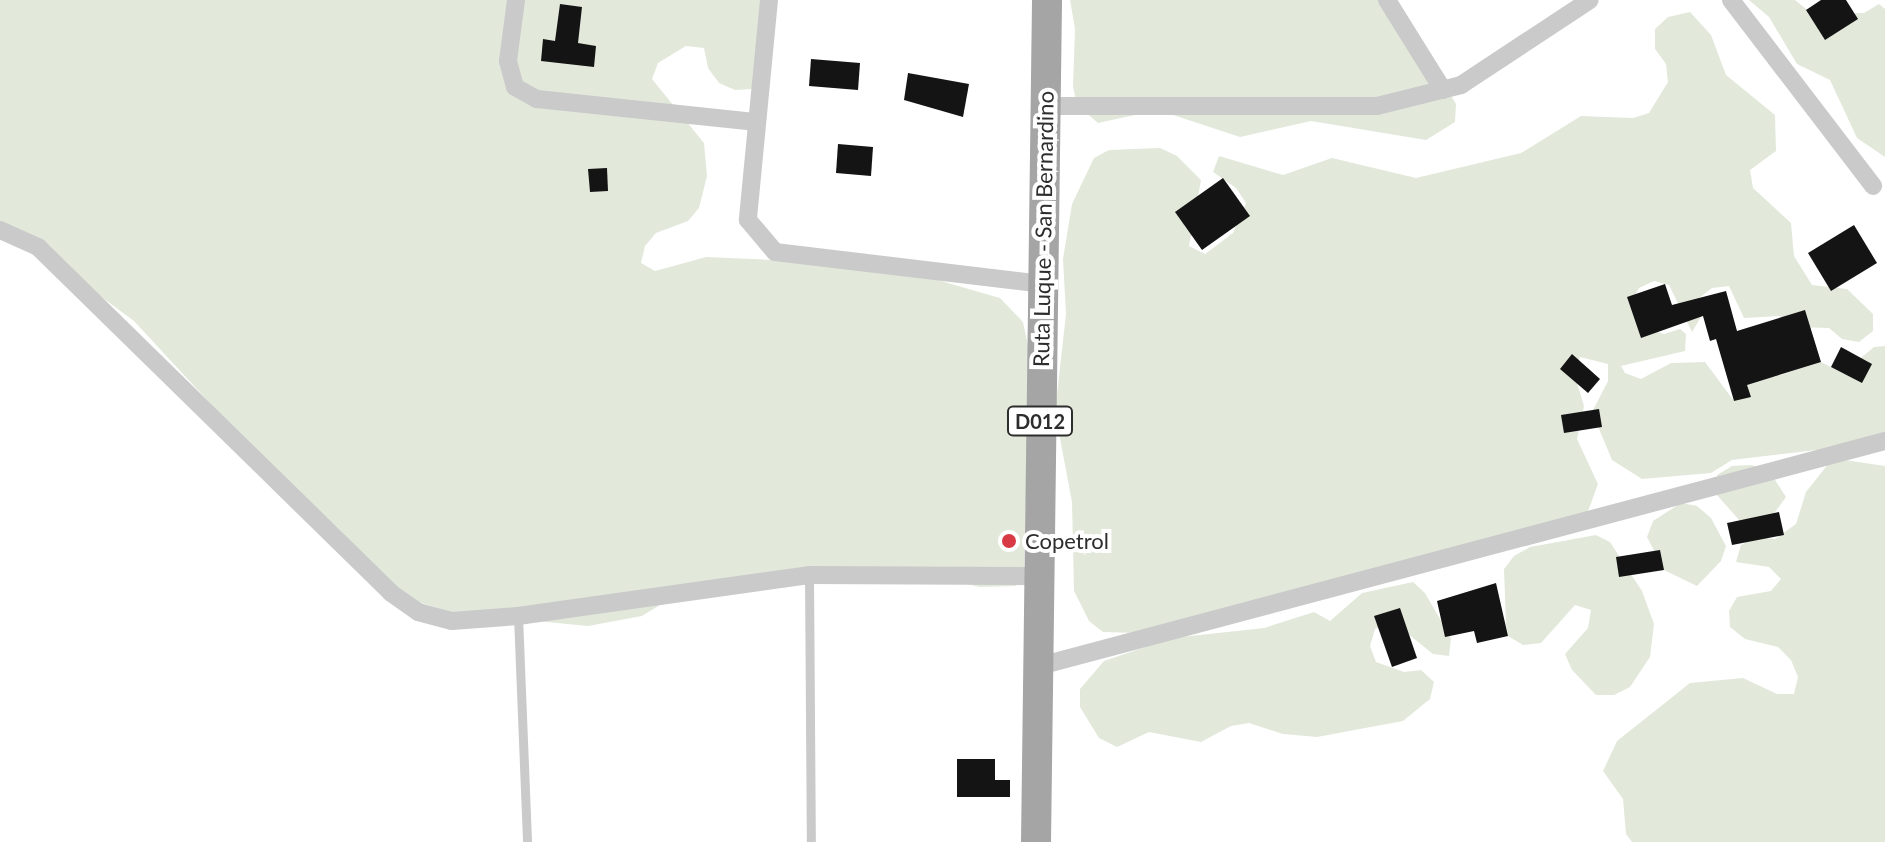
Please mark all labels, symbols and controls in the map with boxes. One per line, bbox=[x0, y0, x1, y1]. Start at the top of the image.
street label: Ruta Luque - San Bernardino bbox=[1027, 91, 1059, 367]
road number: D012 bbox=[1006, 405, 1074, 437]
place label: Copetrol bbox=[1025, 528, 1109, 554]
marker: Copetrol bbox=[1000, 532, 1018, 550]

